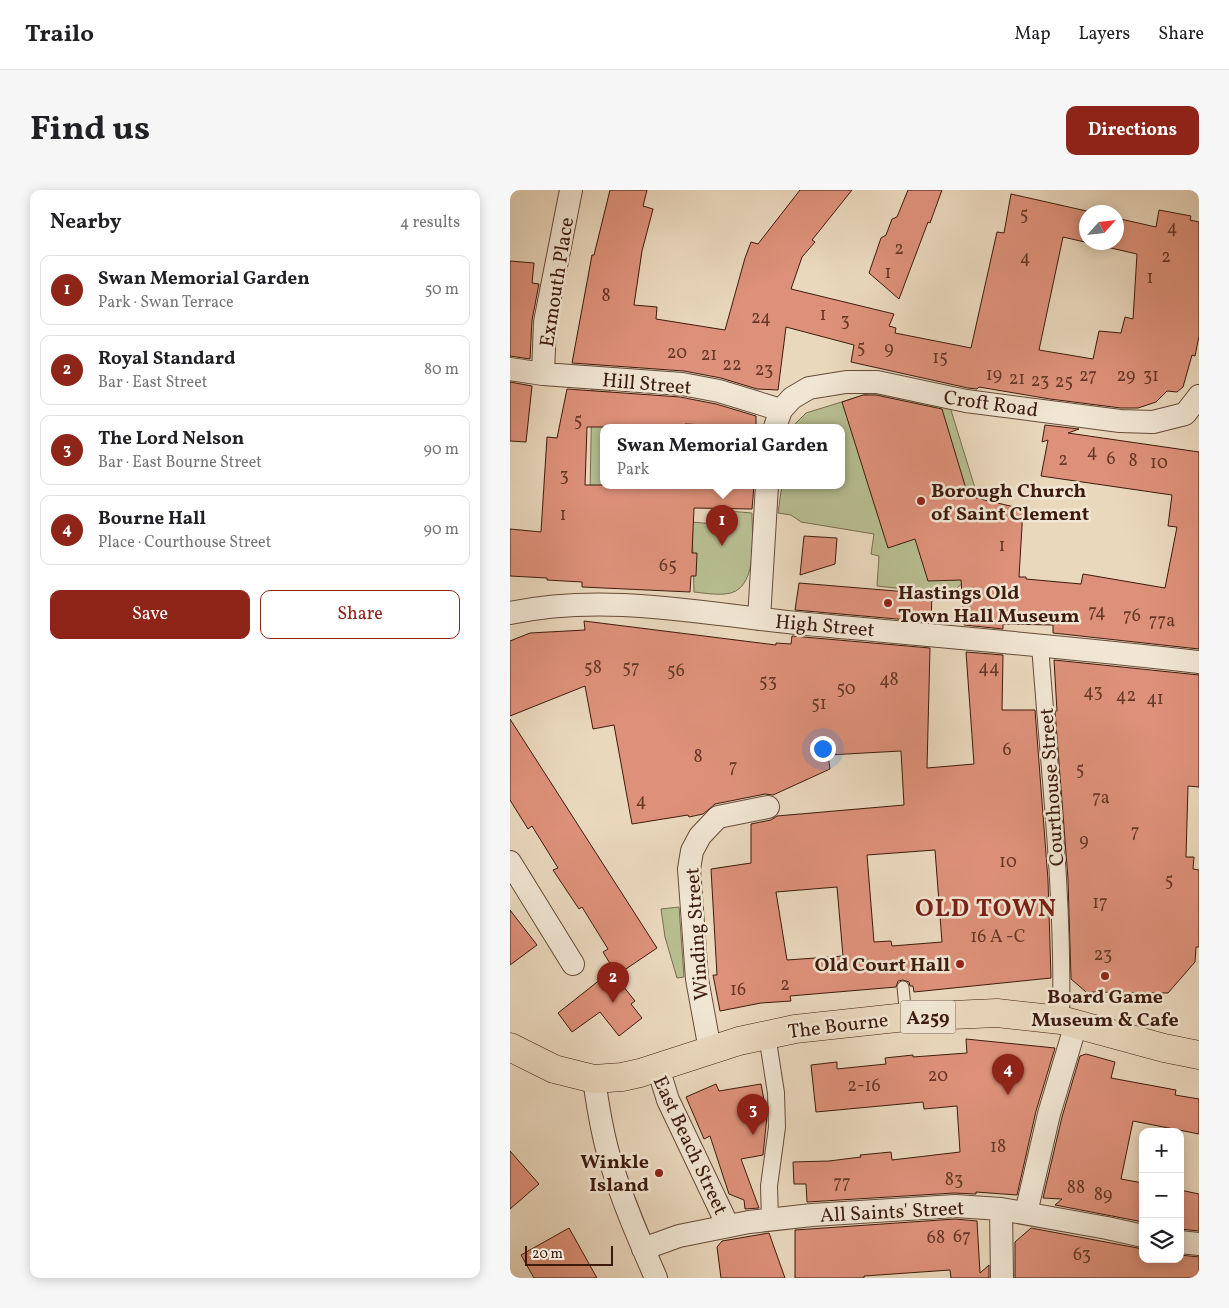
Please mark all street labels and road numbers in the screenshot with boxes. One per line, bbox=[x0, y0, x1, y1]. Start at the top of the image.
street label: Exmouth Place bbox=[534, 215, 582, 349]
street label: Hill Street bbox=[601, 367, 693, 403]
street label: Croft Road bbox=[942, 385, 1040, 425]
street label: High Street bbox=[774, 609, 876, 645]
street label: Courthouse Street bbox=[1033, 707, 1072, 867]
street label: Winding Street bbox=[679, 866, 717, 1001]
road number: A259 bbox=[900, 1000, 956, 1034]
street label: The Bourne bbox=[786, 1007, 890, 1047]
street label: East Beach Street bbox=[645, 1072, 734, 1220]
street label: All Saints' Street bbox=[819, 1195, 965, 1231]

